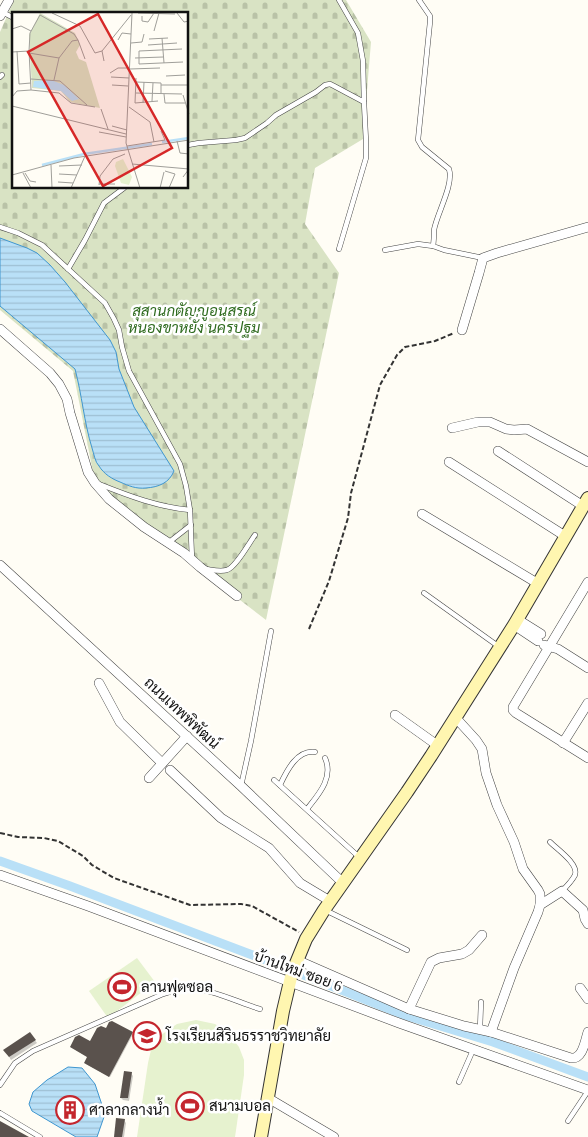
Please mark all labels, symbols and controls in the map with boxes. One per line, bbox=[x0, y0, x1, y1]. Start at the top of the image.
inset map bbox=[12, 12, 189, 189]
park label: สุสานกตัญญูอนุสรณ์ หนองขาหยั่ง นครปฐม bbox=[128, 301, 260, 338]
street label: ถนนเทพพิพัฒน์ bbox=[141, 673, 224, 752]
street label: บ้านใหม่ ซอย 6 bbox=[252, 946, 345, 995]
sports icon: ลานฟุตซอล bbox=[107, 972, 137, 1002]
place label: ลานฟุตซอล bbox=[141, 979, 213, 998]
school or university icon: โรงเรียนสิรินธรราชวิทยาลัย bbox=[132, 1021, 162, 1051]
place label: โรงเรียนสิรินธรราชวิทยาลัย bbox=[165, 1026, 331, 1044]
sports icon: สนามบอล bbox=[175, 1091, 205, 1121]
building icon: ศาลากลางน้ำ bbox=[55, 1095, 85, 1125]
place label: ศาลากลางน้ำ bbox=[89, 1097, 170, 1118]
place label: สนามบอล bbox=[209, 1098, 271, 1114]

